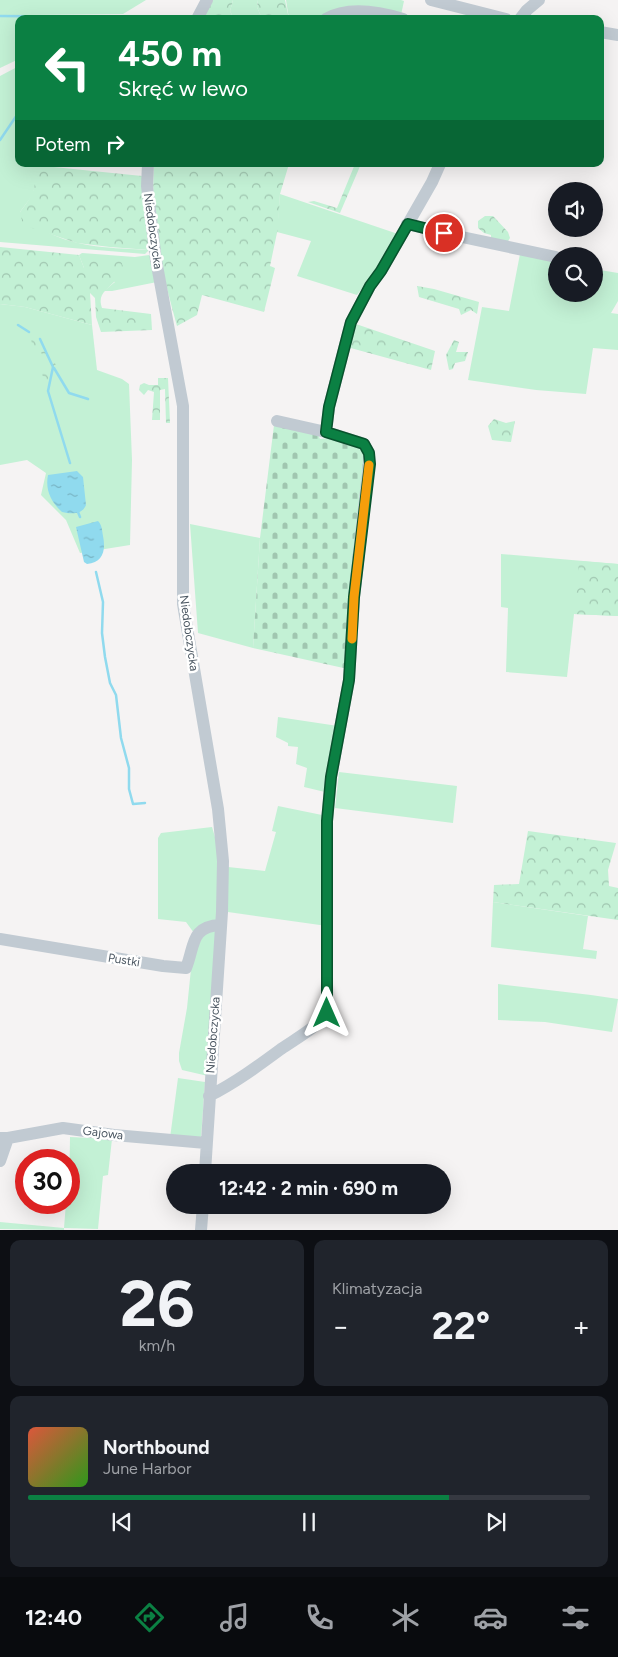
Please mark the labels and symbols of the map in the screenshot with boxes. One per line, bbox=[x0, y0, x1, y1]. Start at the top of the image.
street label: Niedobczycka bbox=[141, 192, 165, 270]
pin bbox=[423, 212, 465, 254]
street label: Niedobczycka bbox=[177, 594, 201, 672]
street label: Pustki bbox=[107, 951, 141, 969]
position arrow bbox=[300, 986, 352, 1038]
street label: Niedobczycka bbox=[203, 996, 223, 1074]
street label: Gajowa bbox=[82, 1124, 124, 1142]
speed limit sign: 30 bbox=[15, 1149, 80, 1214]

